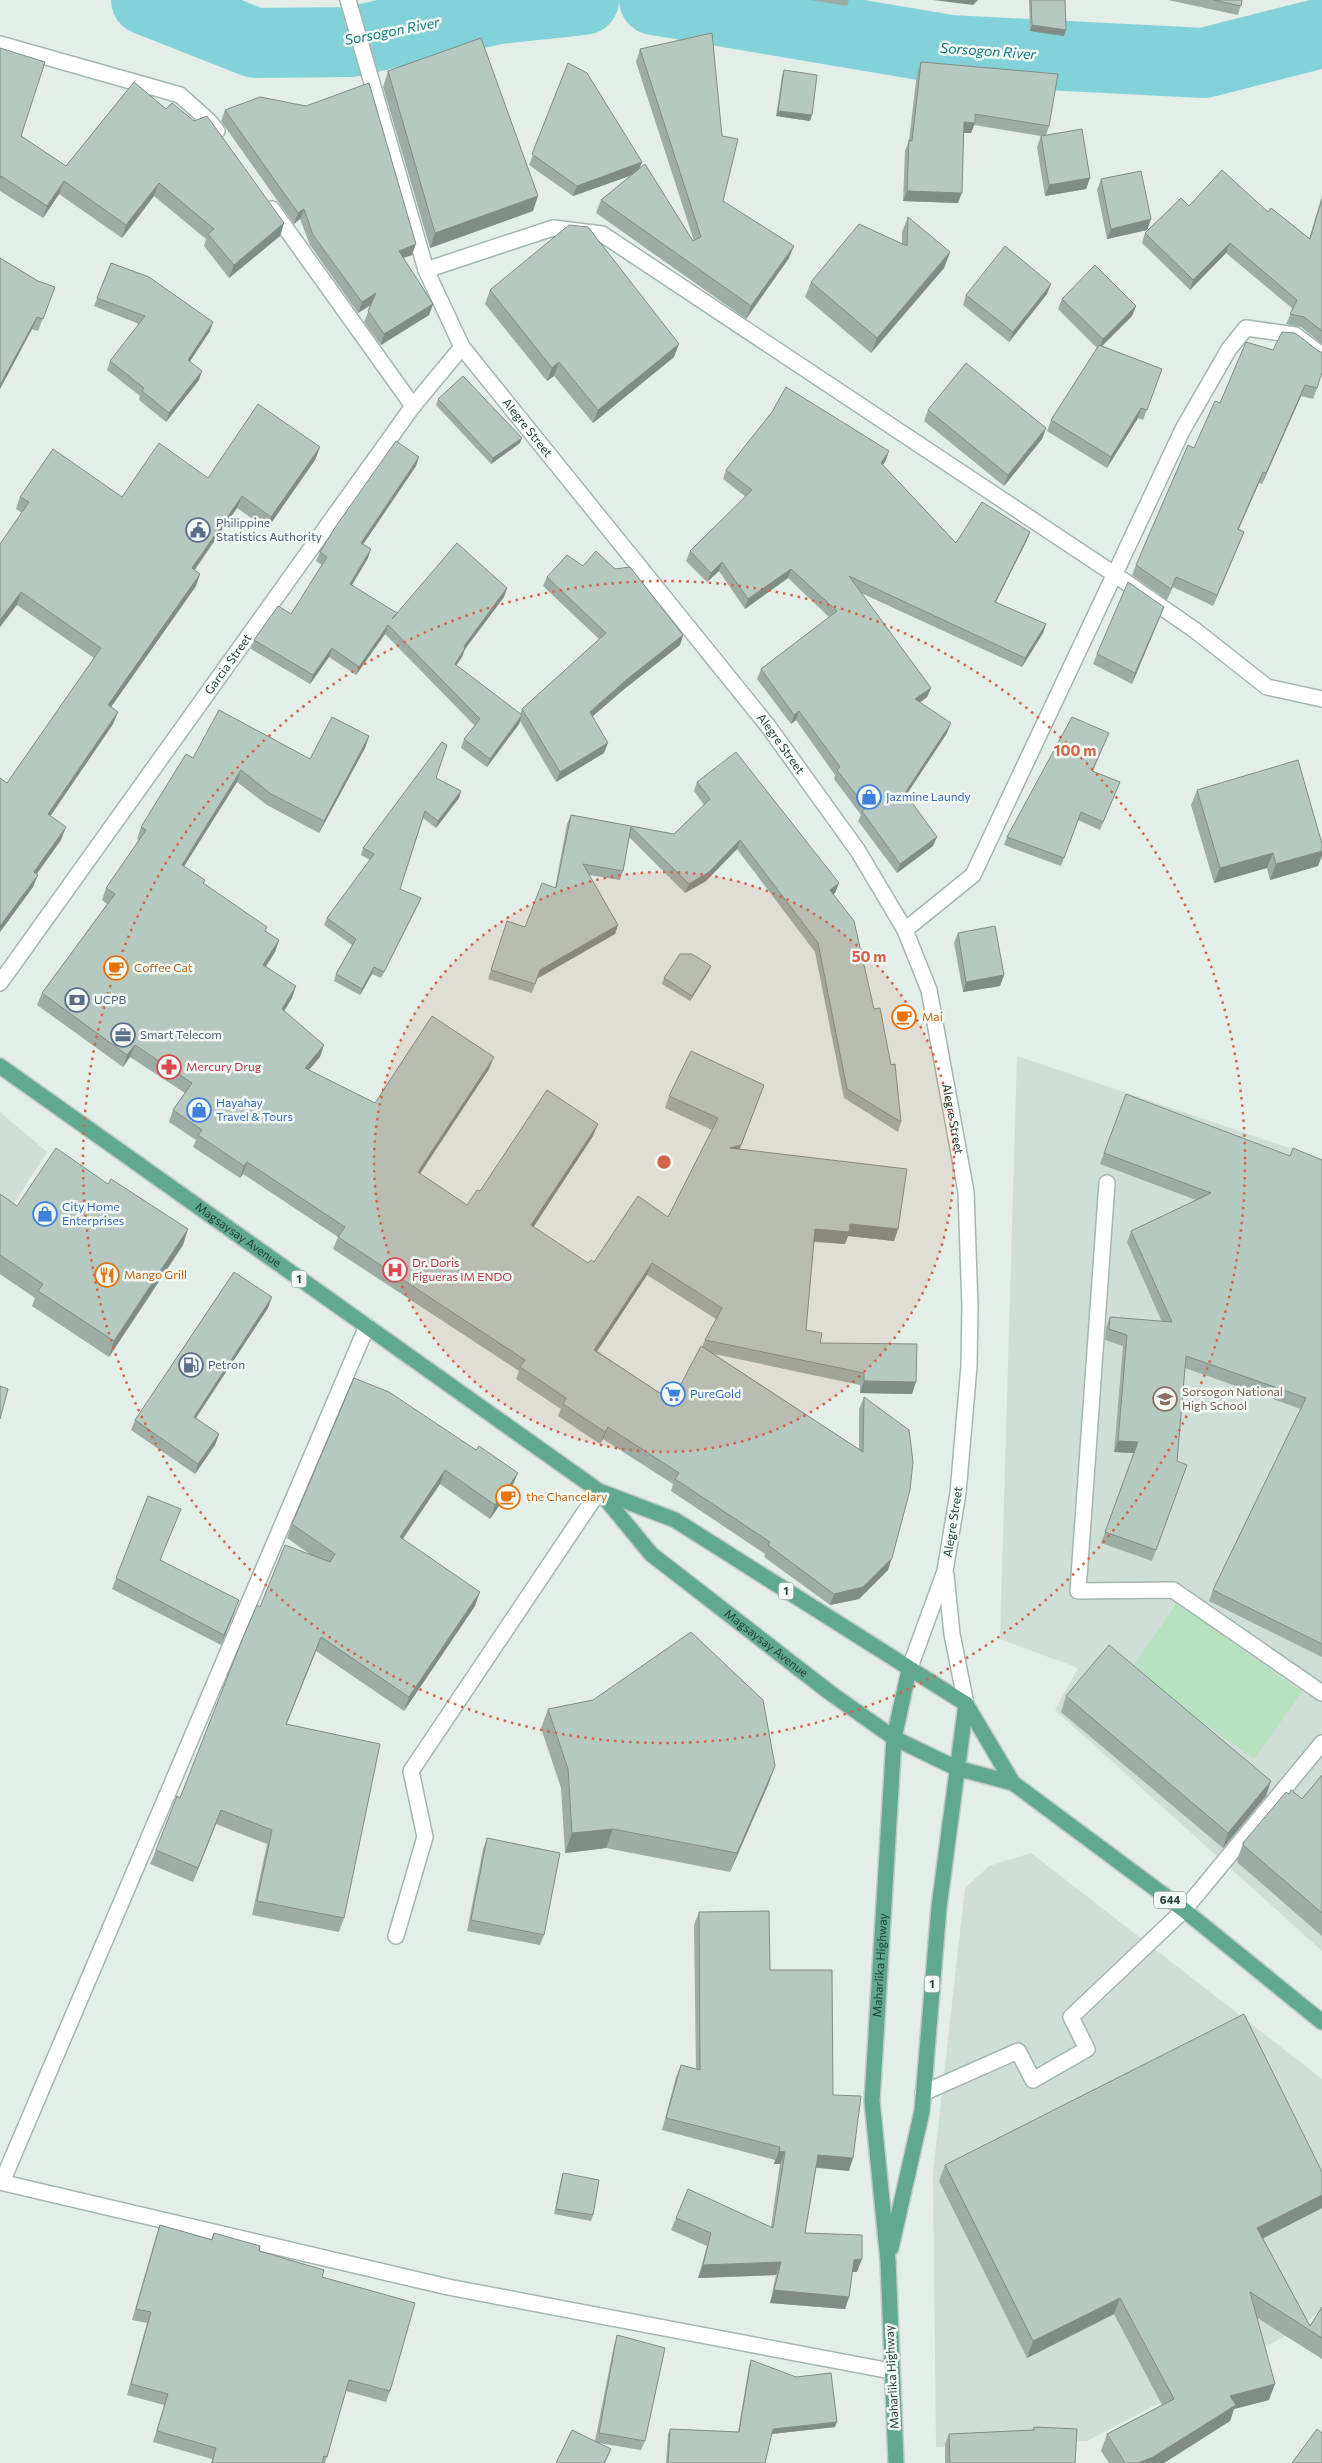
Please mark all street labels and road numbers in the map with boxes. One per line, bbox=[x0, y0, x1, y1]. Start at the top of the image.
street label: Alegre Street bbox=[500, 395, 556, 459]
street label: Garcia Street bbox=[201, 631, 254, 697]
street label: Alegre Street bbox=[755, 710, 808, 776]
street label: Alegre Street bbox=[940, 1083, 967, 1155]
street label: Magsaysay Avenue bbox=[193, 1199, 284, 1269]
road number: 1 bbox=[292, 1270, 306, 1288]
street label: Alegre Street bbox=[940, 1485, 965, 1558]
road number: 1 bbox=[778, 1582, 794, 1600]
street label: Magsaysay Avenue bbox=[722, 1606, 811, 1679]
road number: 644 bbox=[1154, 1892, 1186, 1908]
street label: Maharlika Highway bbox=[869, 1913, 889, 2018]
road number: 1 bbox=[924, 1976, 940, 1992]
street label: Maharlika Highway bbox=[881, 2325, 901, 2429]

